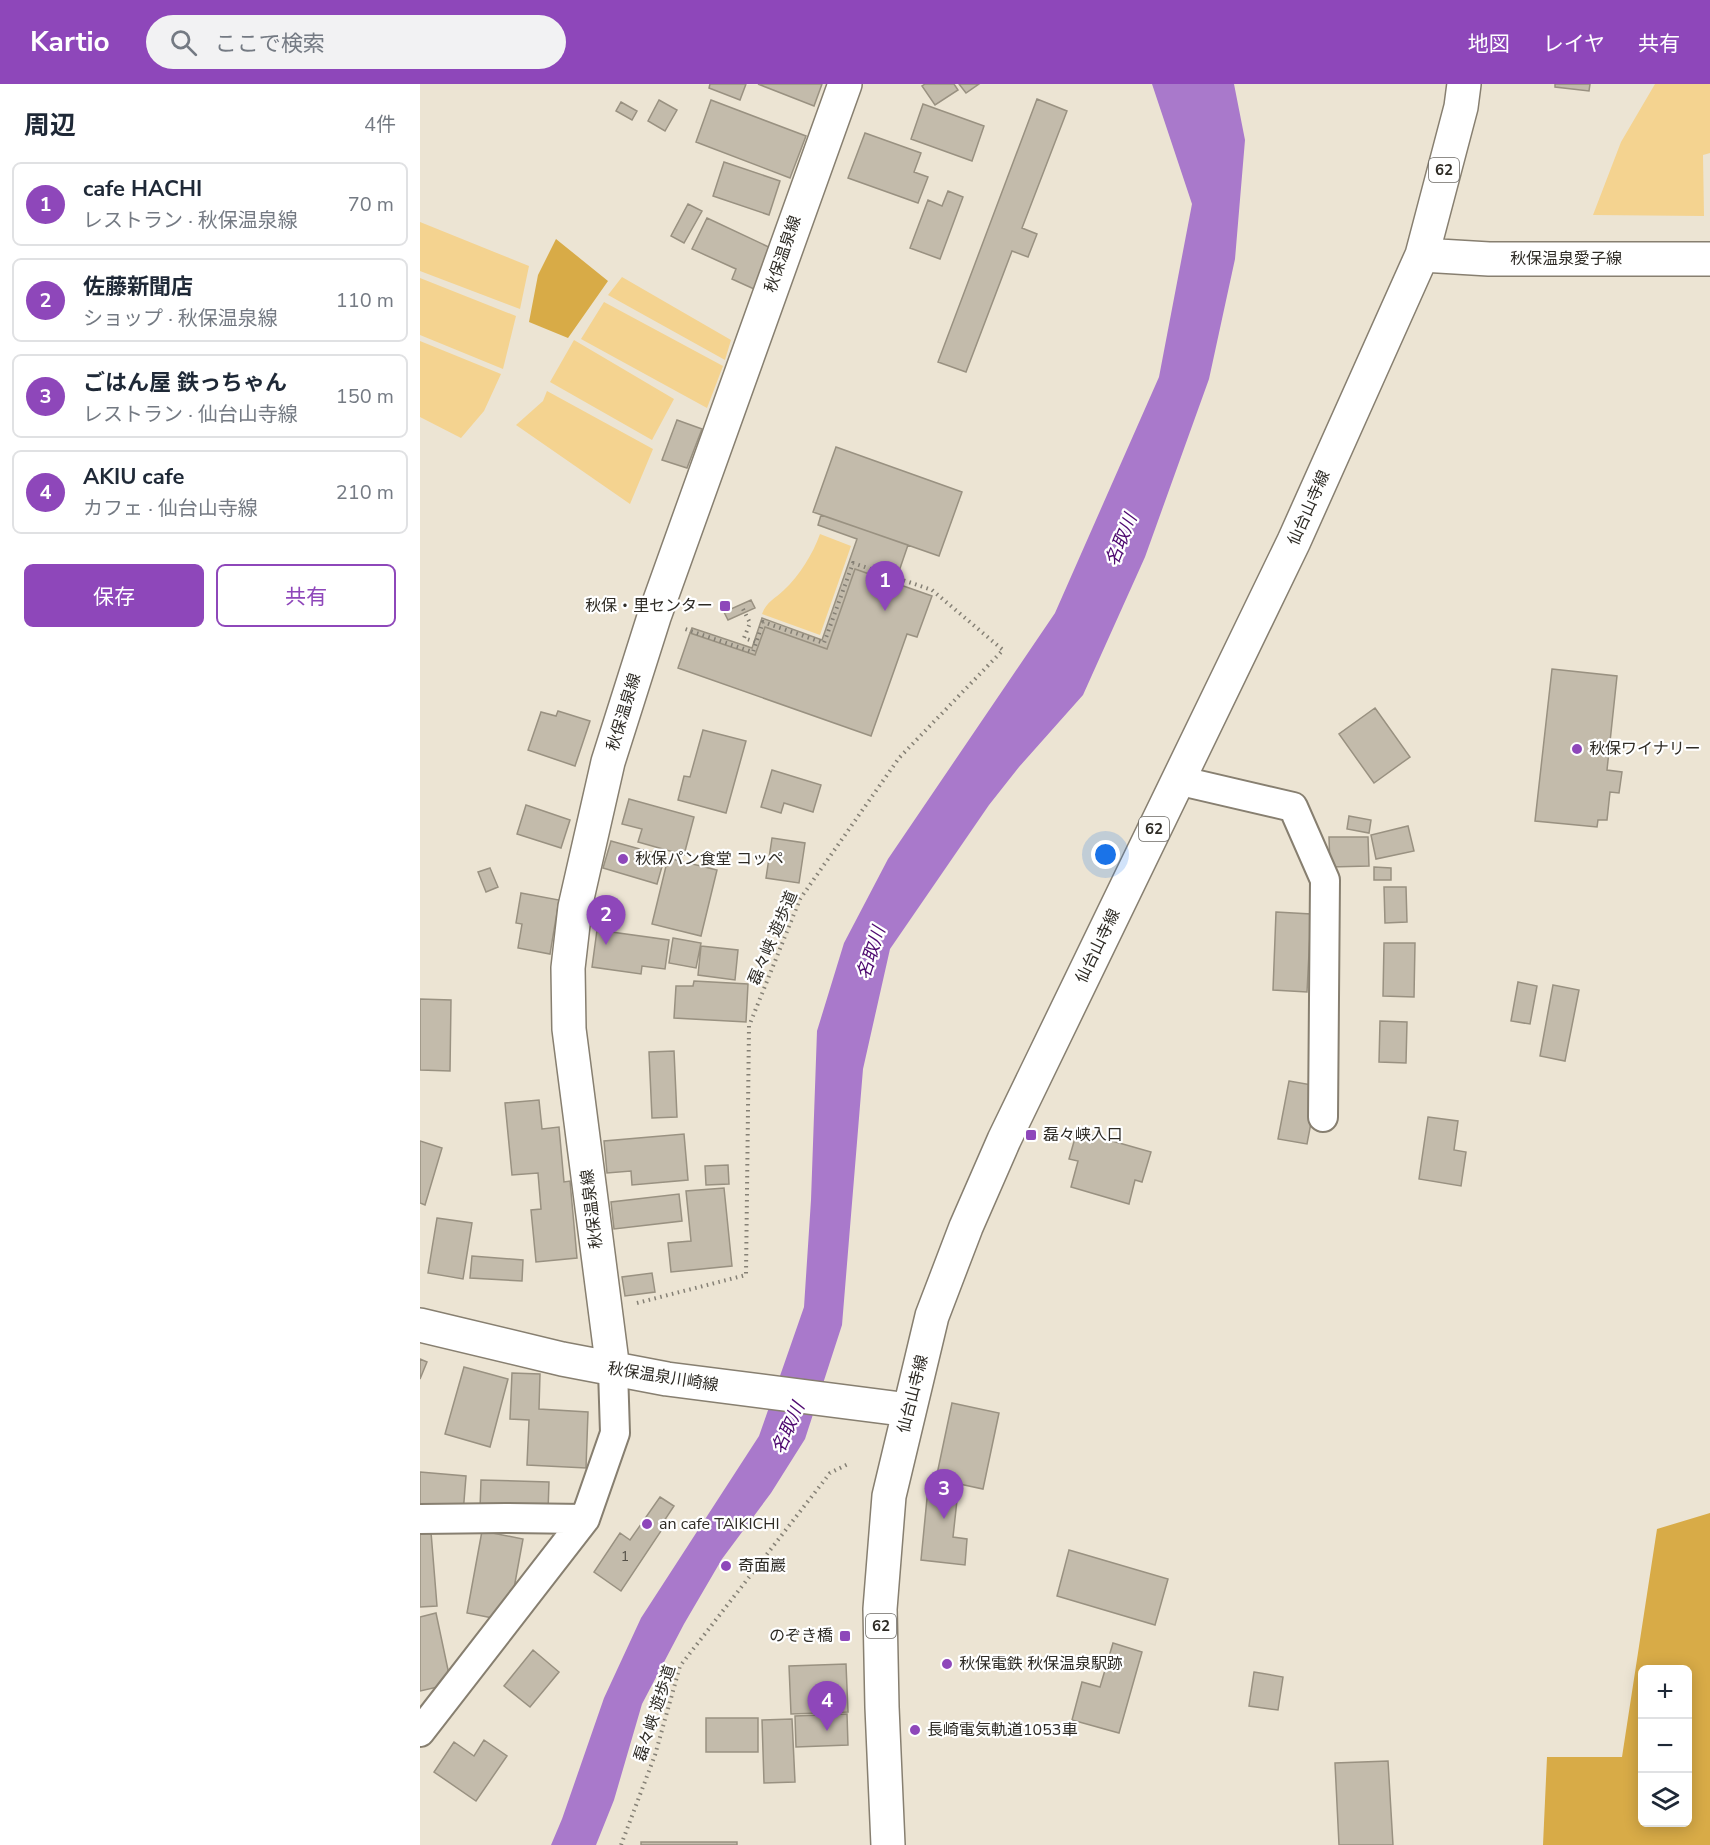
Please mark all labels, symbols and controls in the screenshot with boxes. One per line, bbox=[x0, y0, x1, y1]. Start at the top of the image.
search box bbox=[146, 15, 566, 69]
text: Kartio bbox=[30, 23, 110, 61]
icon: search bbox=[167, 26, 200, 59]
text: ここで検索 bbox=[215, 29, 325, 59]
text: 地図 bbox=[1468, 30, 1510, 58]
text: レイヤ bbox=[1543, 30, 1605, 58]
text: 共有 bbox=[1638, 30, 1680, 58]
text: 周辺 bbox=[24, 108, 76, 143]
text: 4件 bbox=[364, 111, 396, 138]
road number: 62 bbox=[1429, 158, 1459, 182]
text: cafe HACHI bbox=[83, 174, 202, 204]
text: 1 bbox=[40, 191, 52, 218]
text: 70 m bbox=[348, 191, 394, 218]
text: レストラン · 秋保温泉線 bbox=[83, 207, 298, 234]
street label: 秋保温泉線 bbox=[760, 213, 806, 295]
street label: 秋保温泉愛子線 bbox=[1510, 248, 1622, 270]
text: 佐藤新聞店 bbox=[83, 272, 193, 302]
text: 2 bbox=[40, 287, 52, 314]
text: 110 m bbox=[336, 287, 394, 314]
text: ショップ · 秋保温泉線 bbox=[83, 305, 278, 332]
text: ごはん屋 鉄っちゃん bbox=[83, 368, 287, 398]
text: 3 bbox=[40, 383, 52, 410]
text: 150 m bbox=[336, 383, 394, 410]
text: レストラン · 仙台山寺線 bbox=[83, 401, 298, 428]
text: AKIU cafe bbox=[83, 462, 184, 492]
street label: 仙台山寺線 bbox=[1283, 467, 1335, 549]
text: 4 bbox=[40, 479, 52, 506]
text: 210 m bbox=[336, 479, 394, 506]
text: カフェ · 仙台山寺線 bbox=[83, 495, 258, 522]
water label: 名取川 bbox=[1100, 509, 1143, 570]
pin: 1 bbox=[866, 562, 904, 611]
button: 保存 bbox=[24, 564, 204, 627]
button: 共有 bbox=[216, 564, 396, 627]
place label: 秋保・里センター bbox=[585, 595, 713, 617]
marker: 秋保・里センター bbox=[718, 599, 732, 613]
street label: 秋保温泉線 bbox=[602, 671, 646, 753]
place label: 秋保ワイナリー bbox=[1589, 738, 1701, 760]
marker: 秋保ワイナリー bbox=[1570, 742, 1584, 756]
road number: 62 bbox=[1139, 817, 1169, 841]
your location bbox=[1091, 840, 1120, 869]
place label: 秋保パン食堂 コッペ bbox=[635, 848, 784, 870]
marker: 秋保パン食堂 コッペ bbox=[616, 852, 630, 866]
street label: 磊々峡 遊歩道 bbox=[743, 888, 803, 988]
pin: 2 bbox=[586, 896, 626, 945]
street label: 仙台山寺線 bbox=[1071, 905, 1125, 987]
water label: 名取川 bbox=[851, 922, 891, 982]
place label: 磊々峡入口 bbox=[1043, 1124, 1123, 1146]
marker: 磊々峡入口 bbox=[1024, 1128, 1038, 1142]
street label: 秋保温泉線 bbox=[576, 1168, 608, 1250]
street label: 仙台山寺線 bbox=[893, 1353, 933, 1435]
street label: 秋保温泉川崎線 bbox=[606, 1357, 720, 1397]
water label: 名取川 bbox=[766, 1397, 811, 1458]
pin: 3 bbox=[924, 1470, 964, 1519]
place label: an cafe TAIKICHI bbox=[659, 1513, 780, 1535]
marker: an cafe TAIKICHI bbox=[640, 1517, 654, 1531]
house number: 1 bbox=[621, 1547, 629, 1566]
place label: 奇面巖 bbox=[738, 1555, 786, 1577]
marker: 奇面巖 bbox=[719, 1559, 733, 1573]
road number: 62 bbox=[866, 1614, 896, 1638]
place label: のぞき橋 bbox=[769, 1625, 833, 1647]
marker: のぞき橋 bbox=[838, 1629, 852, 1643]
place label: 秋保電鉄 秋保温泉駅跡 bbox=[959, 1653, 1123, 1675]
marker: 秋保電鉄 秋保温泉駅跡 bbox=[940, 1657, 954, 1671]
street label: 磊々峡 遊歩道 bbox=[629, 1662, 681, 1764]
map controls bbox=[1638, 1665, 1692, 1827]
button: + bbox=[1638, 1665, 1692, 1719]
pin: 4 bbox=[808, 1682, 846, 1731]
place label: 長崎電気軌道1053車 bbox=[927, 1719, 1077, 1741]
button: − bbox=[1638, 1719, 1692, 1773]
marker: 長崎電気軌道1053車 bbox=[908, 1723, 922, 1737]
button: layers bbox=[1638, 1773, 1692, 1827]

